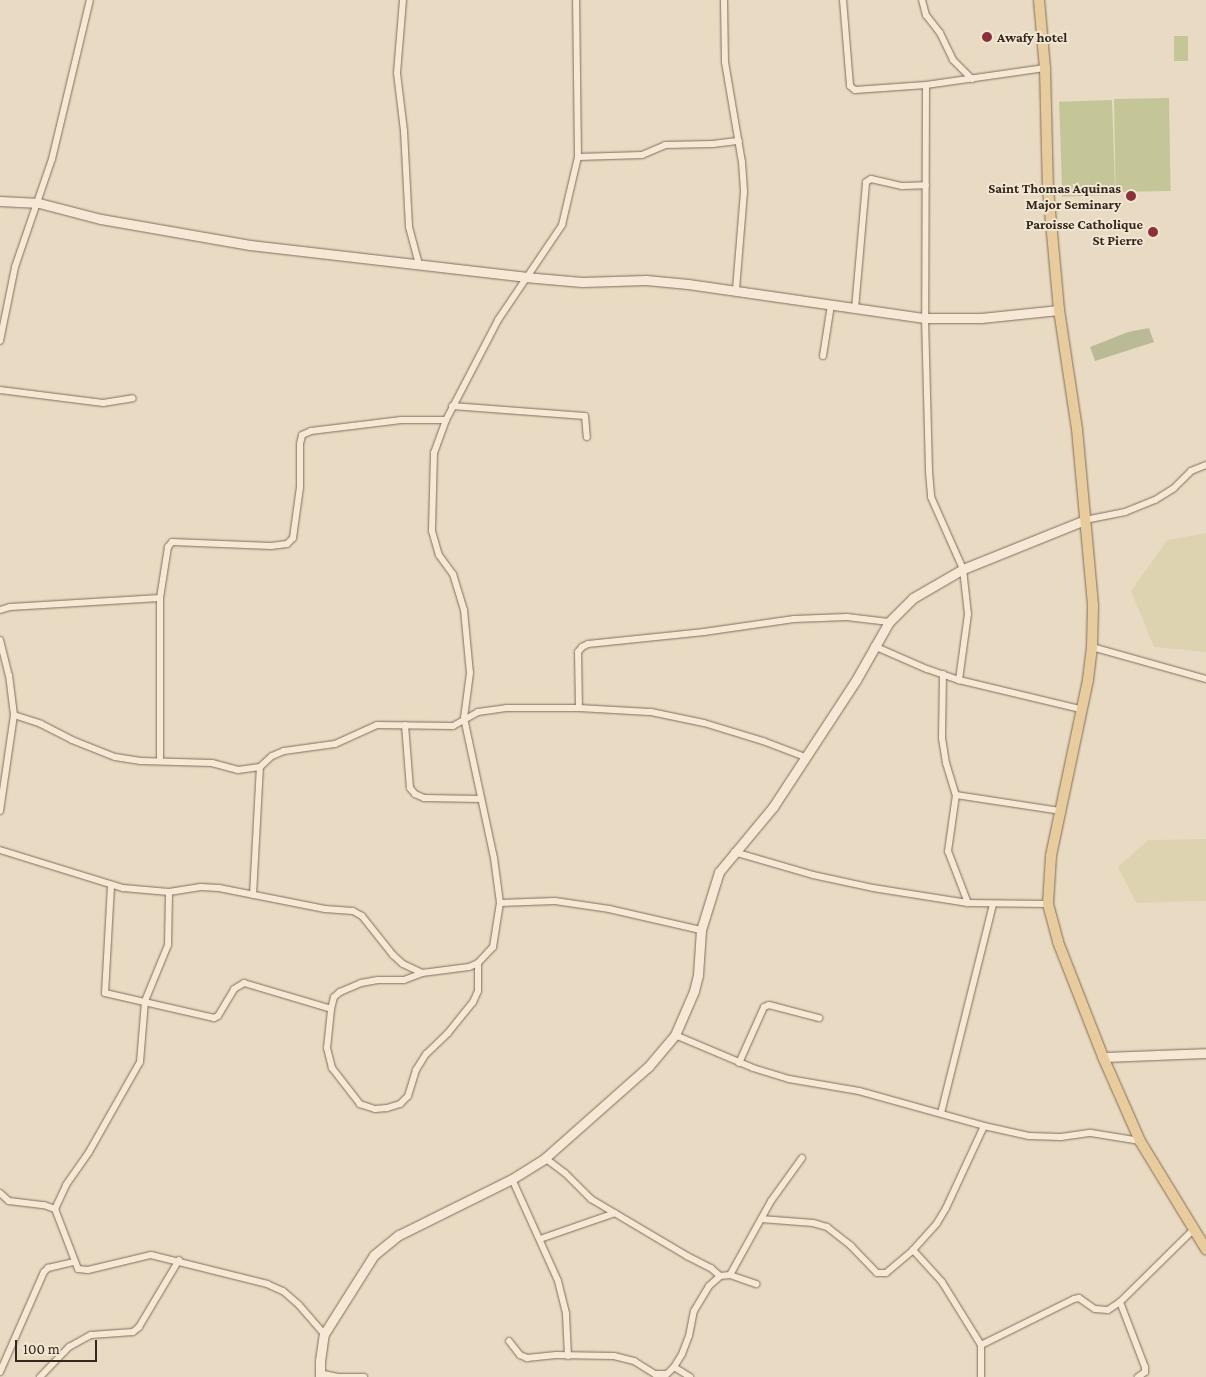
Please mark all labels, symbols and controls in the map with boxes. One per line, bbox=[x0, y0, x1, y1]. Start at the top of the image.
place label: Awafy hotel bbox=[997, 29, 1067, 45]
marker: Awafy hotel bbox=[981, 31, 993, 43]
place label: Saint Thomas Aquinas Major Seminary bbox=[988, 180, 1121, 212]
marker: Saint Thomas Aquinas Major Seminary bbox=[1125, 190, 1137, 202]
place label: Paroisse Catholique St Pierre bbox=[1026, 216, 1143, 248]
marker: Paroisse Catholique St Pierre bbox=[1147, 226, 1159, 238]
scale bar bbox=[18, 1330, 100, 1362]
text: 100 m bbox=[23, 1341, 60, 1357]

